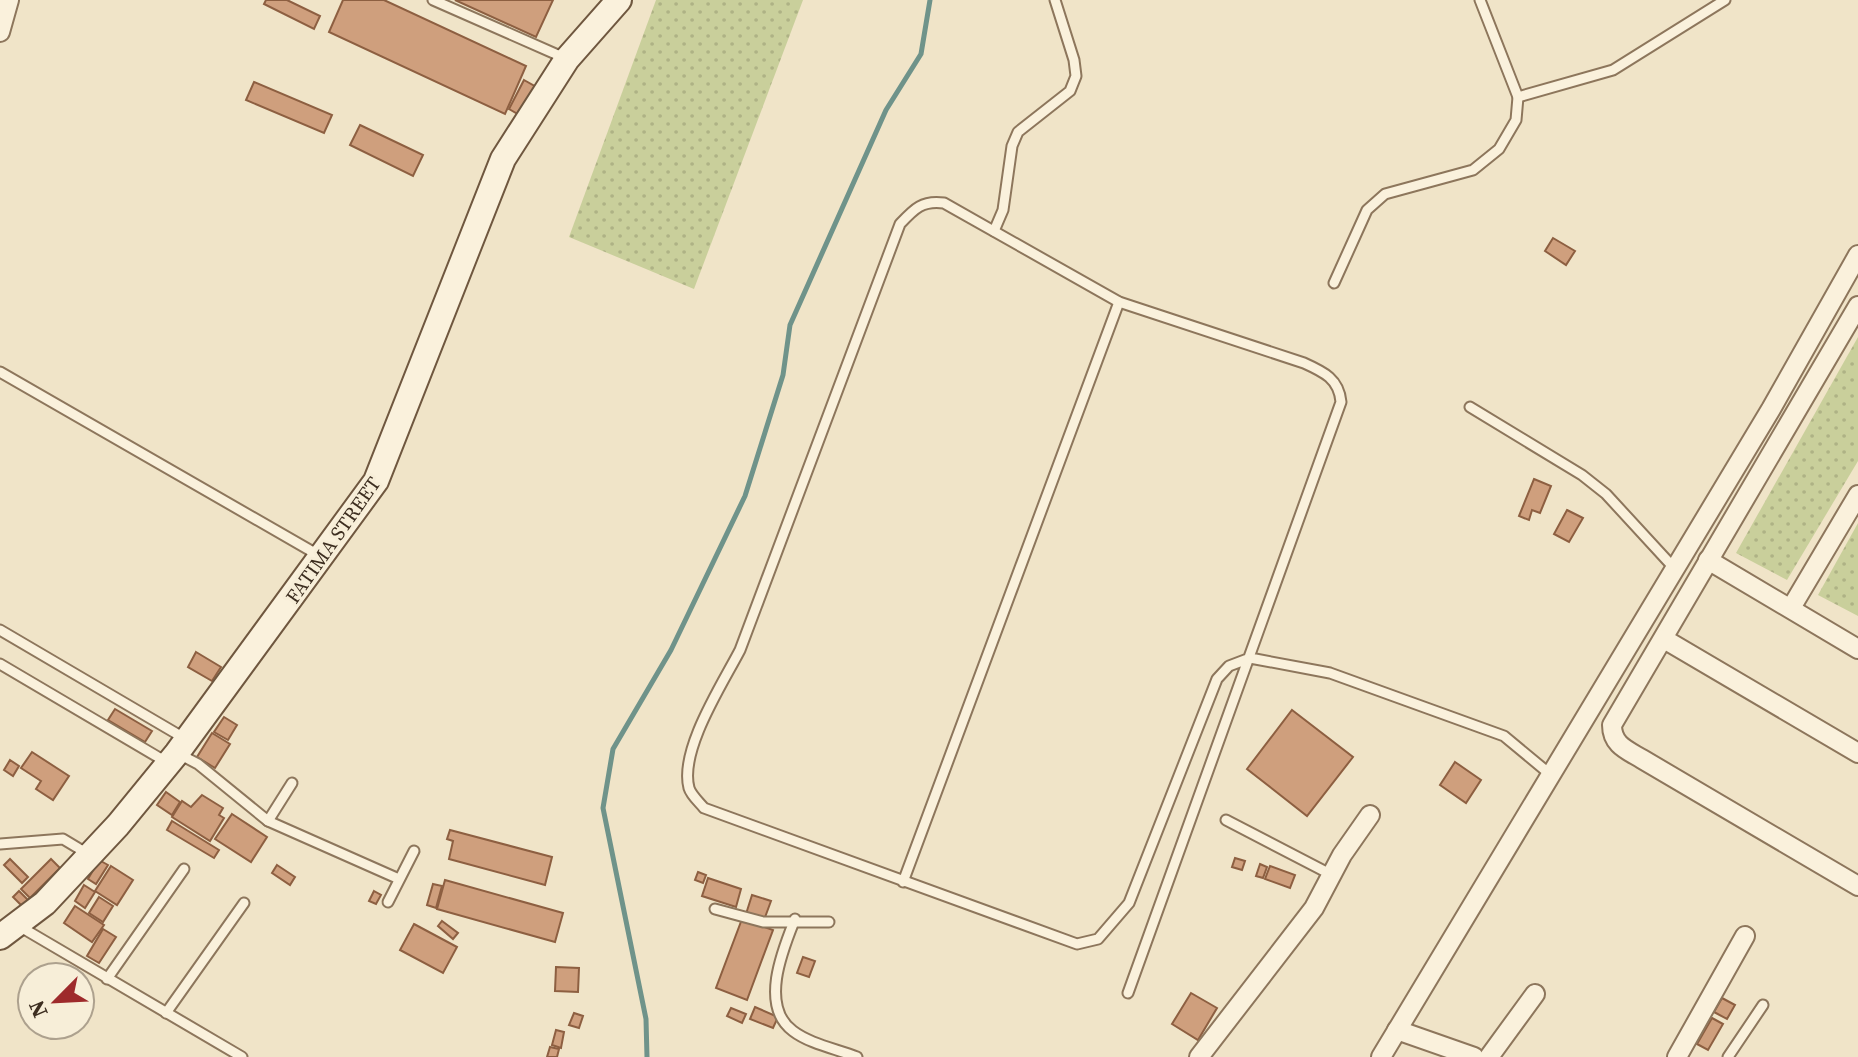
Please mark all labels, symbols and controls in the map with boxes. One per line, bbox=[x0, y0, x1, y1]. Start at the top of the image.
street label: FATIMA STREET bbox=[279, 471, 387, 609]
north arrow bbox=[16, 961, 96, 1041]
text: N bbox=[21, 996, 55, 1023]

